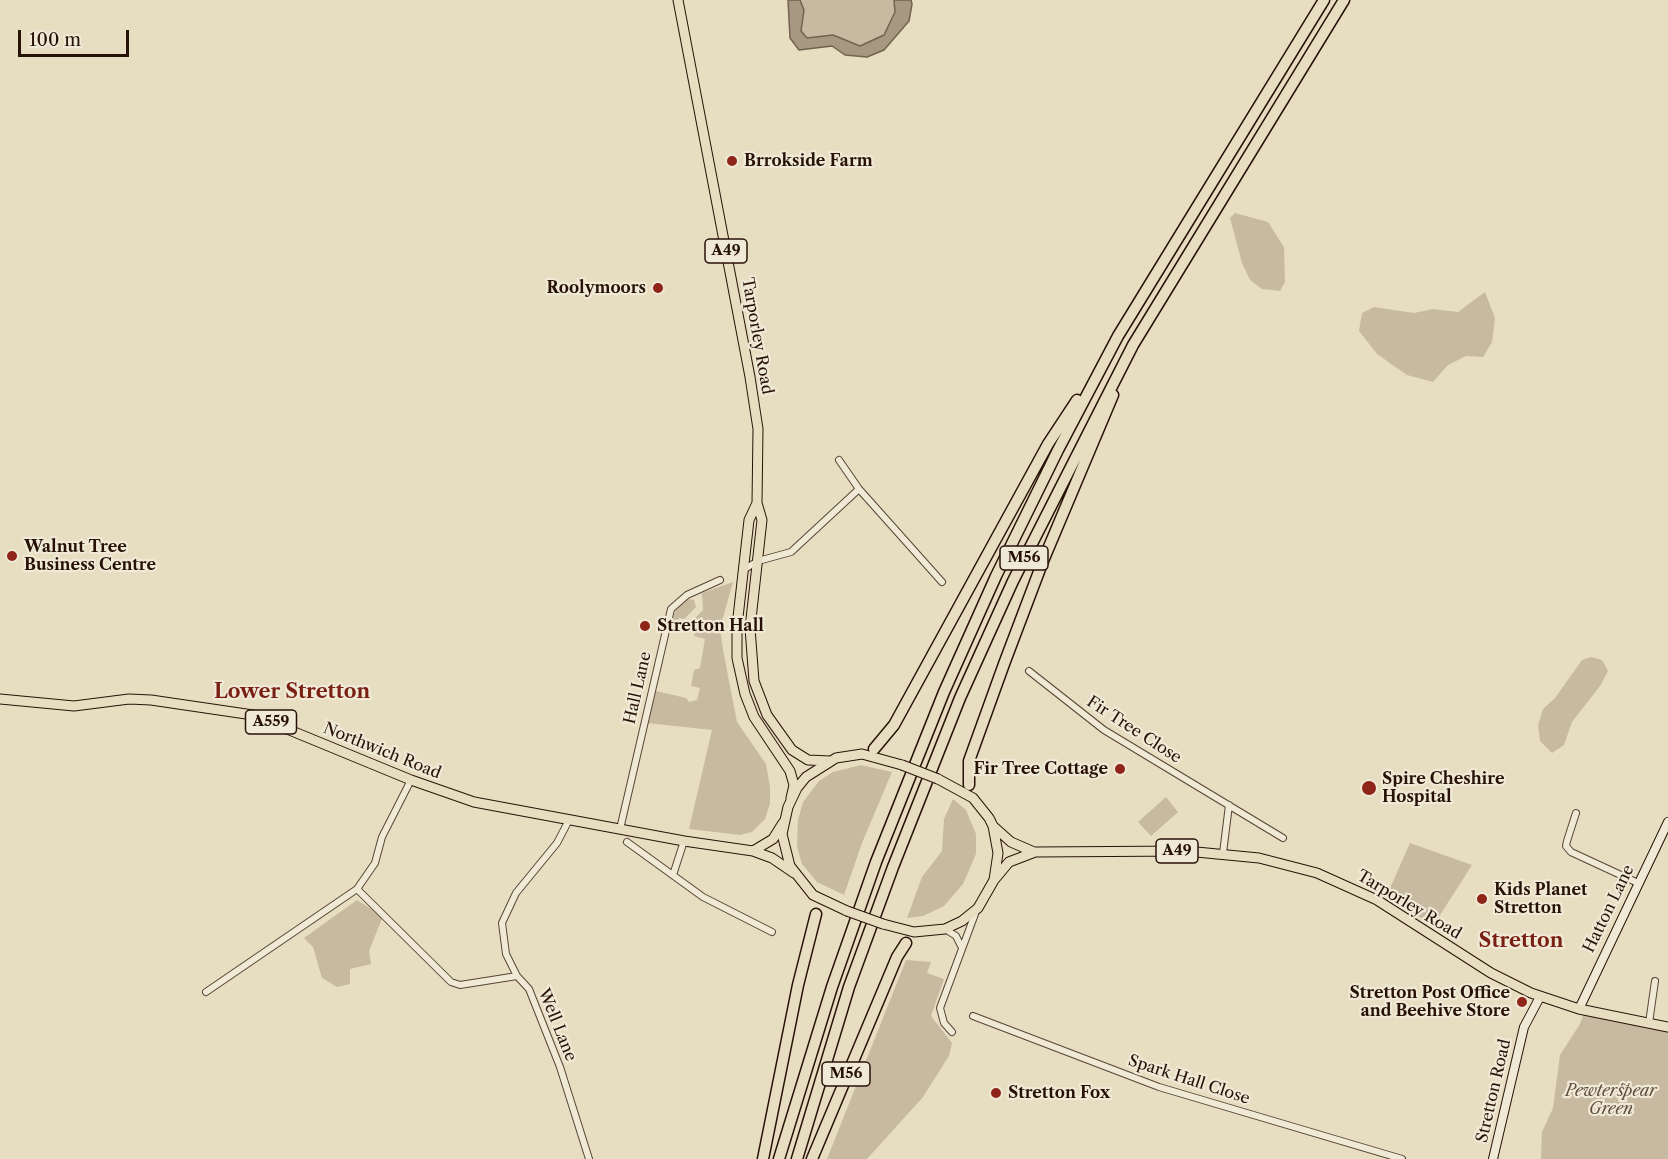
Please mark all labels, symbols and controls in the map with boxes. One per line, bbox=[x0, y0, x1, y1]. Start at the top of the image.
scale bar bbox=[21, 18, 132, 56]
text: 100 m bbox=[29, 29, 81, 51]
place label: Brrokside Farm bbox=[744, 151, 873, 171]
marker: Brrokside Farm bbox=[725, 154, 739, 168]
road number: A49 bbox=[705, 239, 747, 263]
street label: Tarporley Road bbox=[737, 276, 777, 396]
place label: Roolymoors bbox=[547, 278, 646, 298]
marker: Roolymoors bbox=[651, 281, 665, 295]
place label: Walnut Tree Business Centre bbox=[24, 537, 156, 575]
road number: M56 bbox=[1000, 546, 1048, 570]
marker: Walnut Tree Business Centre bbox=[5, 549, 19, 563]
place label: Stretton Hall bbox=[657, 616, 764, 636]
marker: Stretton Hall bbox=[638, 619, 652, 633]
street label: Hall Lane bbox=[620, 650, 656, 726]
district label: Lower Stretton bbox=[214, 680, 370, 704]
street label: Fir Tree Close bbox=[1083, 692, 1185, 768]
road number: A559 bbox=[246, 710, 296, 734]
street label: Northwich Road bbox=[320, 719, 444, 783]
place label: Fir Tree Cottage bbox=[974, 759, 1108, 779]
marker: Fir Tree Cottage bbox=[1113, 762, 1127, 776]
place label: Spire Cheshire Hospital bbox=[1382, 769, 1505, 807]
marker: Spire Cheshire Hospital bbox=[1360, 779, 1378, 797]
road number: A49 bbox=[1156, 839, 1198, 863]
street label: Hatton Lane bbox=[1579, 862, 1639, 956]
street label: Tarporley Road bbox=[1353, 866, 1465, 944]
place label: Kids Planet Stretton bbox=[1494, 880, 1587, 918]
marker: Kids Planet Stretton bbox=[1475, 892, 1489, 906]
district label: Stretton bbox=[1479, 929, 1563, 953]
place label: Stretton Post Office and Beehive Store bbox=[1350, 983, 1510, 1021]
street label: Well Lane bbox=[534, 986, 580, 1064]
marker: Stretton Post Office and Beehive Store bbox=[1515, 995, 1529, 1009]
street label: Stretton Road bbox=[1473, 1037, 1515, 1145]
street label: Spark Hall Close bbox=[1126, 1051, 1252, 1109]
road number: M56 bbox=[822, 1062, 870, 1086]
park label: Pewterspear Green bbox=[1565, 1081, 1657, 1119]
place label: Stretton Fox bbox=[1008, 1083, 1110, 1103]
marker: Stretton Fox bbox=[989, 1086, 1003, 1100]

